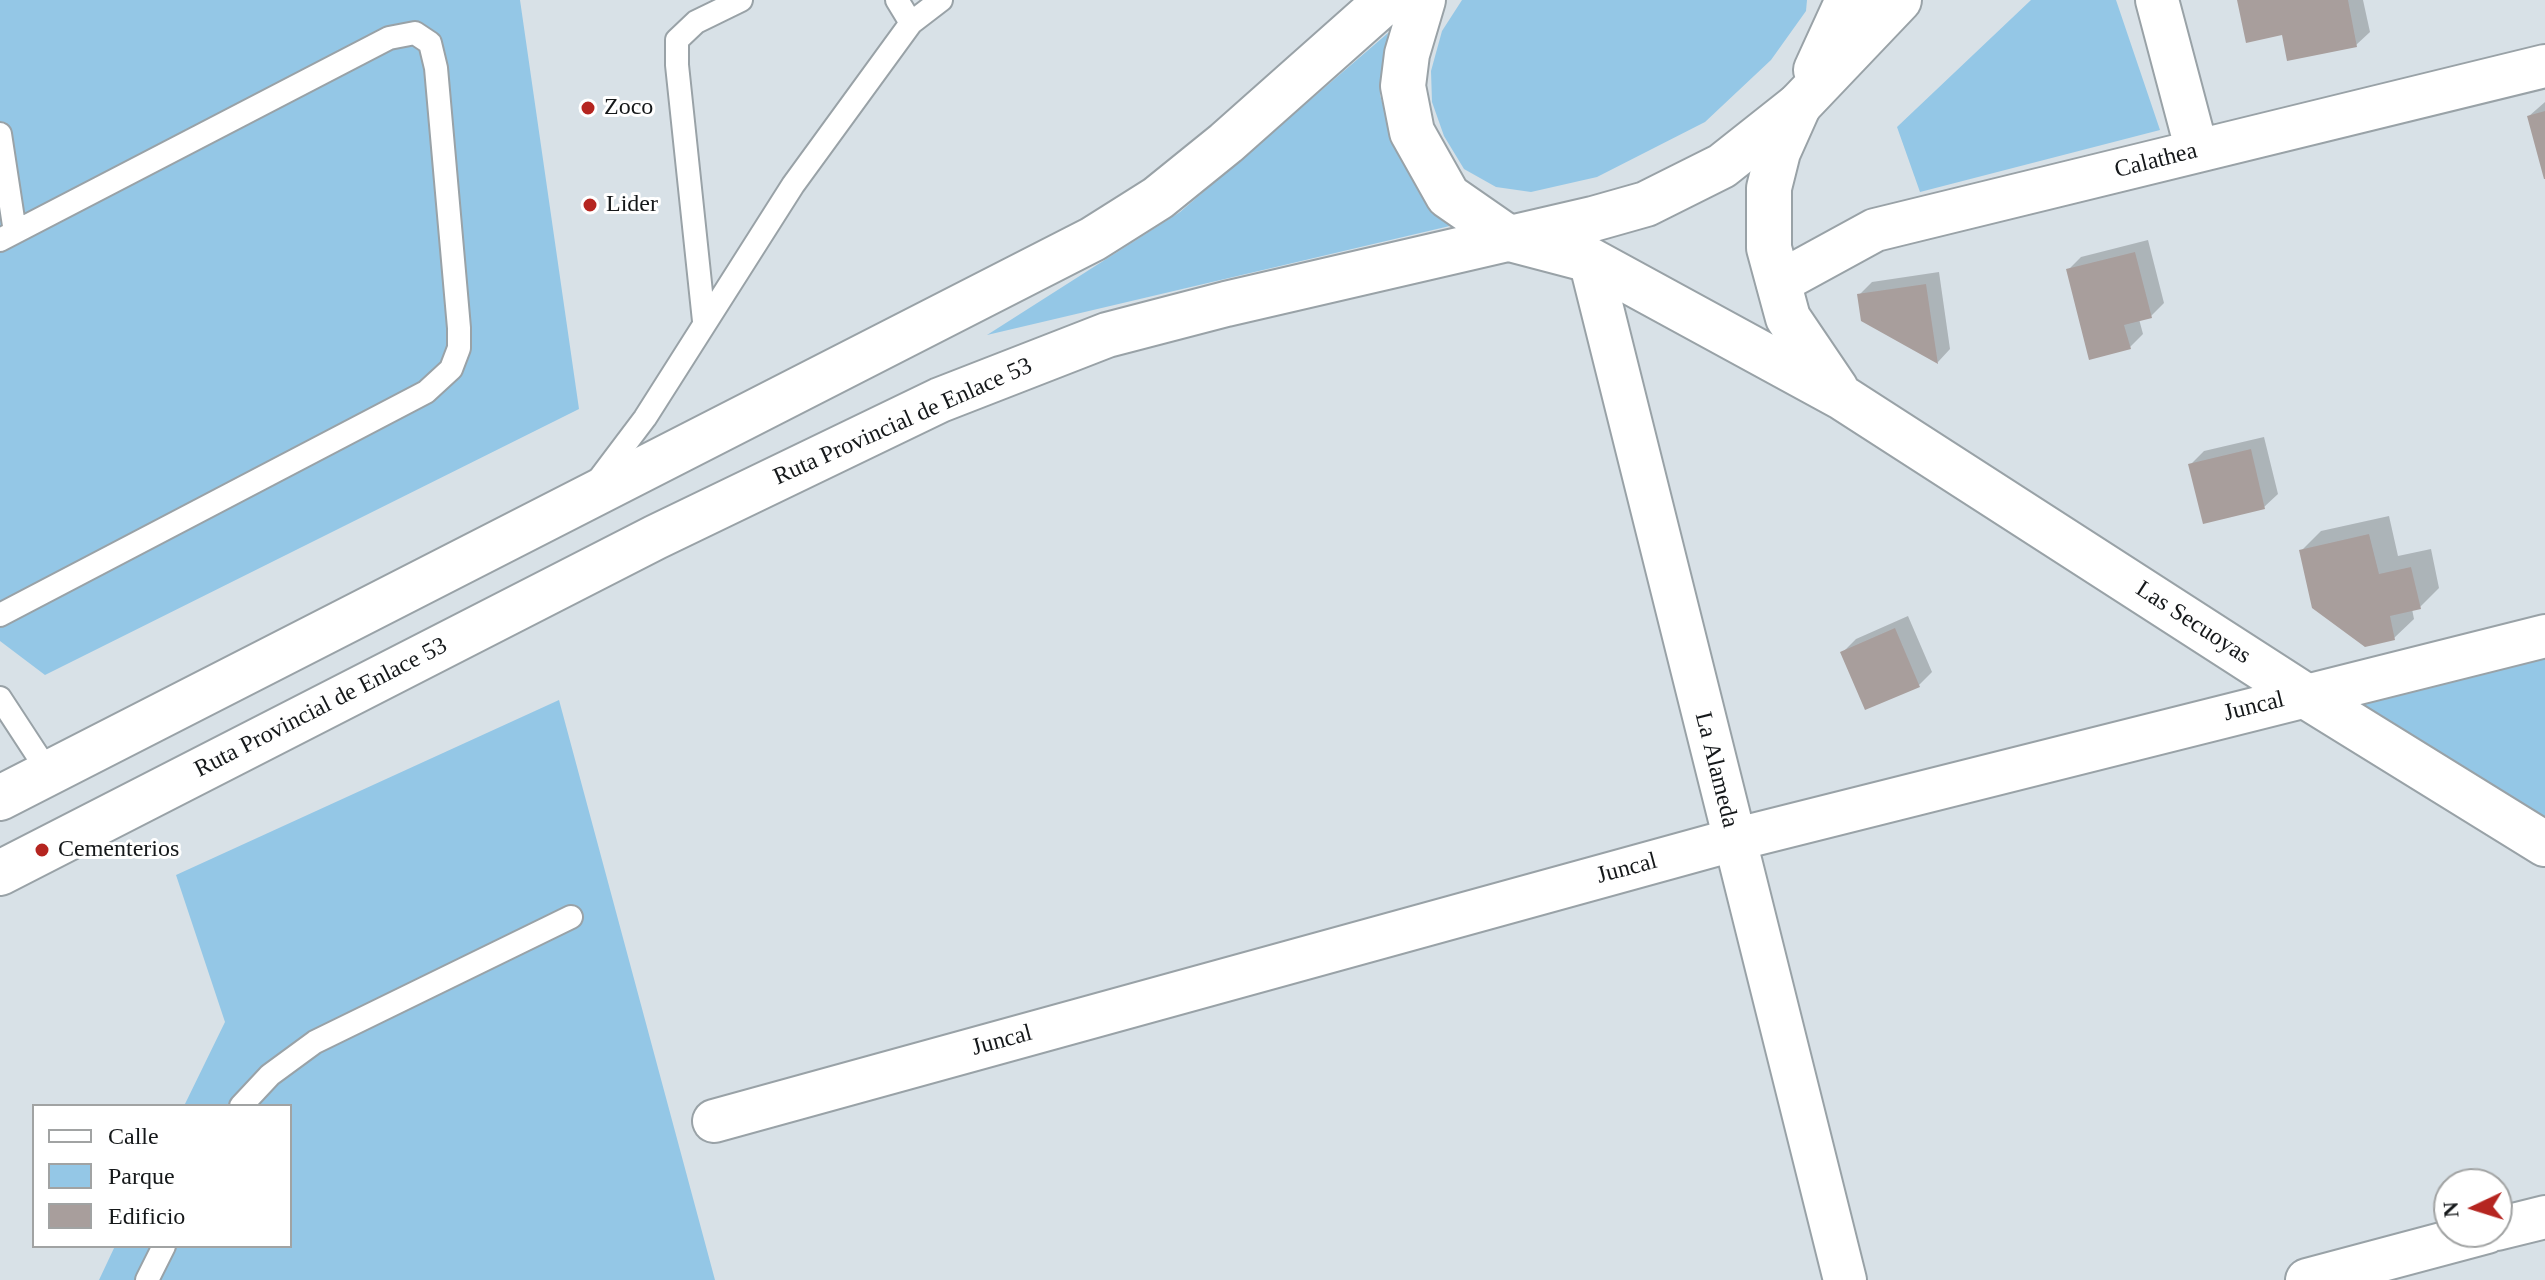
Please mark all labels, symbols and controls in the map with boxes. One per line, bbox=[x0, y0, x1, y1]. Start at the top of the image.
place label: Zoco bbox=[604, 94, 653, 122]
marker: Zoco bbox=[579, 99, 597, 117]
street label: Calathea bbox=[2112, 137, 2200, 185]
place label: Lider bbox=[606, 191, 658, 219]
marker: Lider bbox=[581, 196, 599, 214]
street label: Ruta Provincial de Enlace 53 bbox=[769, 352, 1037, 492]
street label: Las Secuoyas bbox=[2130, 575, 2256, 671]
street label: Ruta Provincial de Enlace 53 bbox=[190, 632, 452, 784]
street label: Juncal bbox=[2221, 686, 2287, 728]
street label: La Alameda bbox=[1688, 709, 1744, 831]
place label: Cementerios bbox=[58, 836, 179, 864]
marker: Cementerios bbox=[33, 841, 51, 859]
street label: Juncal bbox=[1594, 847, 1660, 891]
street label: Juncal bbox=[969, 1019, 1035, 1063]
legend bbox=[32, 1104, 292, 1248]
text: Calle bbox=[108, 1123, 159, 1149]
text: Parque bbox=[108, 1163, 175, 1189]
north arrow bbox=[2433, 1168, 2513, 1248]
text: N bbox=[2438, 1201, 2464, 1218]
text: Edificio bbox=[108, 1203, 185, 1229]

